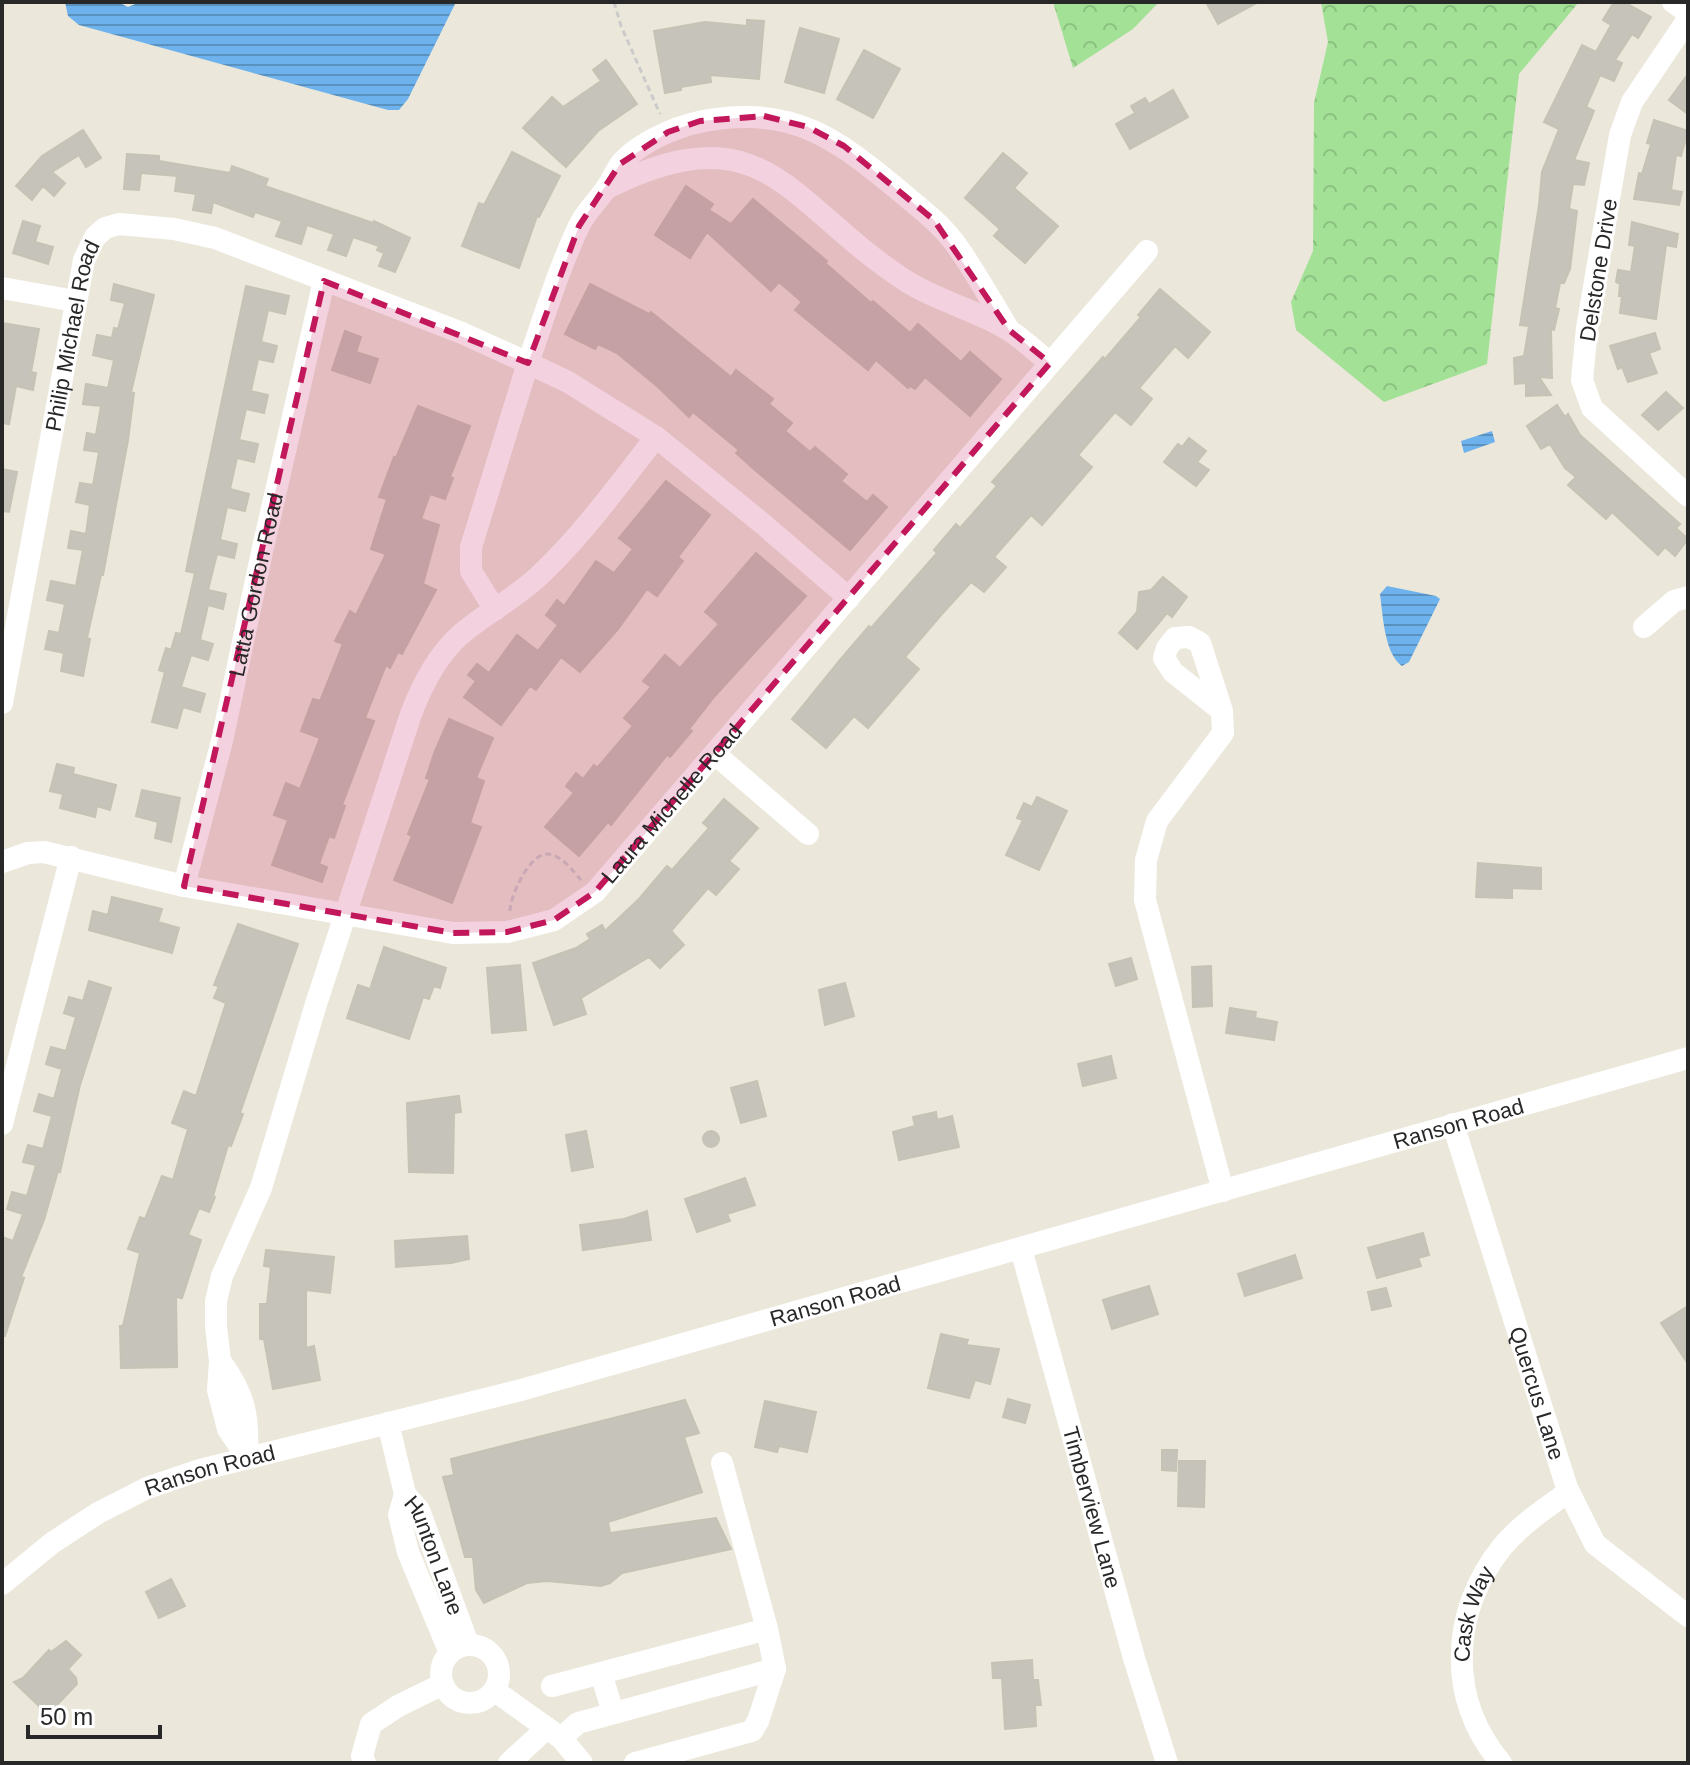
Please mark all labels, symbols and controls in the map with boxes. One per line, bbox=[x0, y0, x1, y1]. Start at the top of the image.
street label: Delstone Drive bbox=[1575, 197, 1622, 343]
street label: Philip Michael Road bbox=[41, 236, 105, 433]
street label: Latta Gordon Road bbox=[224, 490, 288, 679]
street label: Laura Michelle Road bbox=[596, 719, 747, 888]
street label: Ranson Road bbox=[1390, 1093, 1527, 1154]
street label: Ranson Road bbox=[767, 1271, 903, 1332]
street label: Quercus Lane bbox=[1504, 1324, 1569, 1463]
street label: Timberview Lane bbox=[1058, 1424, 1126, 1591]
street label: Ranson Road bbox=[141, 1440, 278, 1501]
street label: Hunton Lane bbox=[399, 1491, 468, 1619]
street label: Cask Way bbox=[1450, 1562, 1499, 1662]
scale bar bbox=[28, 1689, 160, 1739]
text: 50 m bbox=[40, 1703, 93, 1730]

